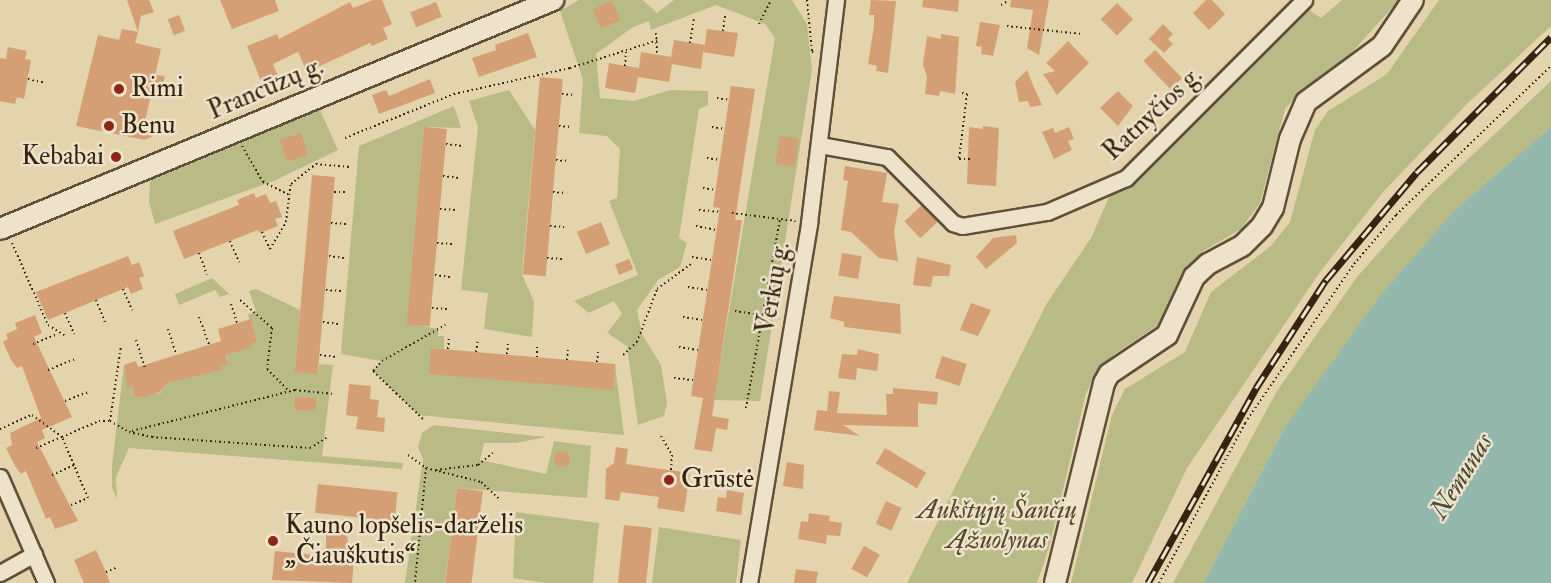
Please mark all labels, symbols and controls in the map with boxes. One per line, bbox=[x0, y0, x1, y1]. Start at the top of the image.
street label: Prancūzų g. bbox=[204, 51, 328, 127]
street label: Ratnyčios g. bbox=[1097, 60, 1209, 168]
place label: Rimi bbox=[131, 73, 184, 105]
marker: Rimi bbox=[112, 82, 126, 96]
place label: Benu bbox=[121, 110, 176, 142]
marker: Benu bbox=[102, 119, 116, 133]
place label: Kebabai bbox=[21, 141, 104, 173]
marker: Kebabai bbox=[109, 150, 123, 164]
street label: Verkių g. bbox=[751, 240, 797, 336]
water label: Nemunas bbox=[1422, 427, 1500, 525]
place label: Grūstė bbox=[681, 464, 754, 496]
marker: Grūstė bbox=[662, 473, 676, 487]
park label: Aukštųjų Šančių Ąžuolynas bbox=[917, 495, 1077, 556]
place label: Kauno lopšelis-darželis „Čiauškutis“ bbox=[285, 510, 523, 572]
marker: Kauno lopšelis-darželis „Čiauškutis“ bbox=[266, 534, 280, 548]

